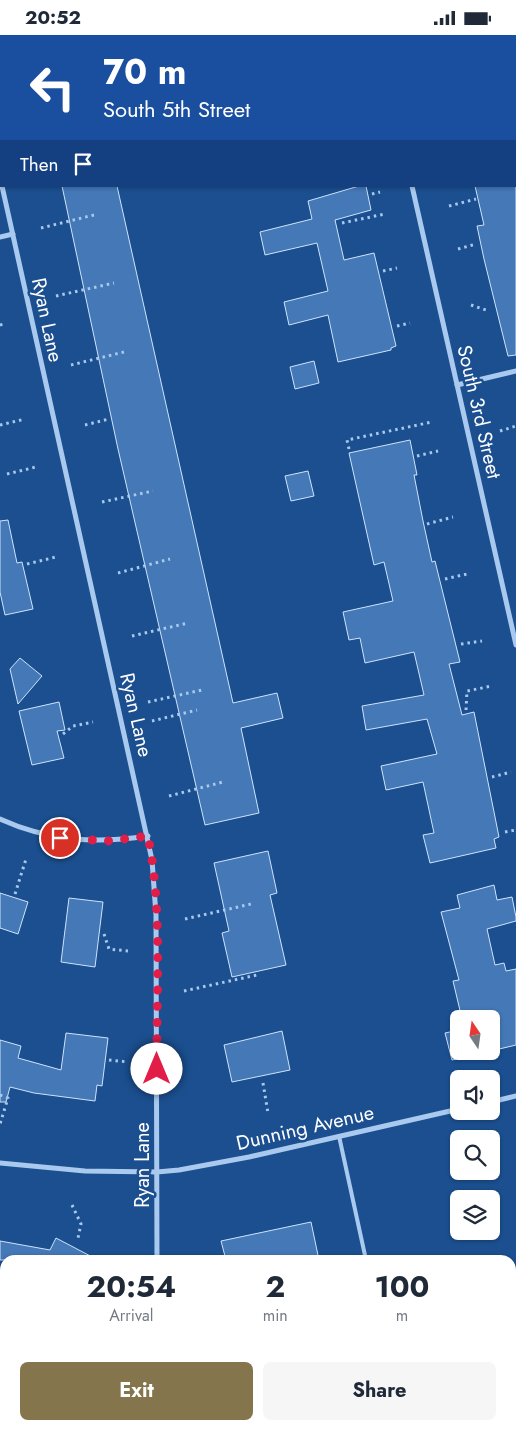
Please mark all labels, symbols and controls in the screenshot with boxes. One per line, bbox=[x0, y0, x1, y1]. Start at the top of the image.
text: 20:52 bbox=[25, 4, 81, 31]
text: 70 m bbox=[103, 47, 186, 97]
icon: left bbox=[20, 55, 85, 120]
text: South 5th Street bbox=[103, 93, 250, 125]
icon: arrive bbox=[69, 150, 97, 178]
text: Then bbox=[20, 151, 59, 178]
street label: Ryan Lane bbox=[24, 275, 70, 365]
street label: South 3rd Street bbox=[450, 342, 509, 482]
street label: Ryan Lane bbox=[112, 670, 160, 760]
pin bbox=[39, 817, 81, 859]
icon: arrive bbox=[46, 824, 74, 852]
north arrow bbox=[450, 1010, 500, 1060]
map controls bbox=[450, 1010, 500, 1240]
position arrow bbox=[130, 1042, 182, 1094]
button: sound bbox=[450, 1070, 500, 1120]
street label: Dunning Avenue bbox=[233, 1098, 377, 1158]
street label: Ryan Lane bbox=[128, 1122, 157, 1208]
button: search bbox=[450, 1130, 500, 1180]
button: layers bbox=[450, 1190, 500, 1240]
text: 20:54 bbox=[87, 1265, 176, 1308]
text: 2 bbox=[265, 1265, 285, 1308]
text: 100 bbox=[374, 1265, 429, 1308]
text: Arrival bbox=[109, 1304, 153, 1327]
text: min bbox=[263, 1304, 288, 1327]
text: m bbox=[396, 1304, 408, 1327]
button: Exit bbox=[20, 1362, 253, 1420]
button: Share bbox=[263, 1362, 496, 1420]

